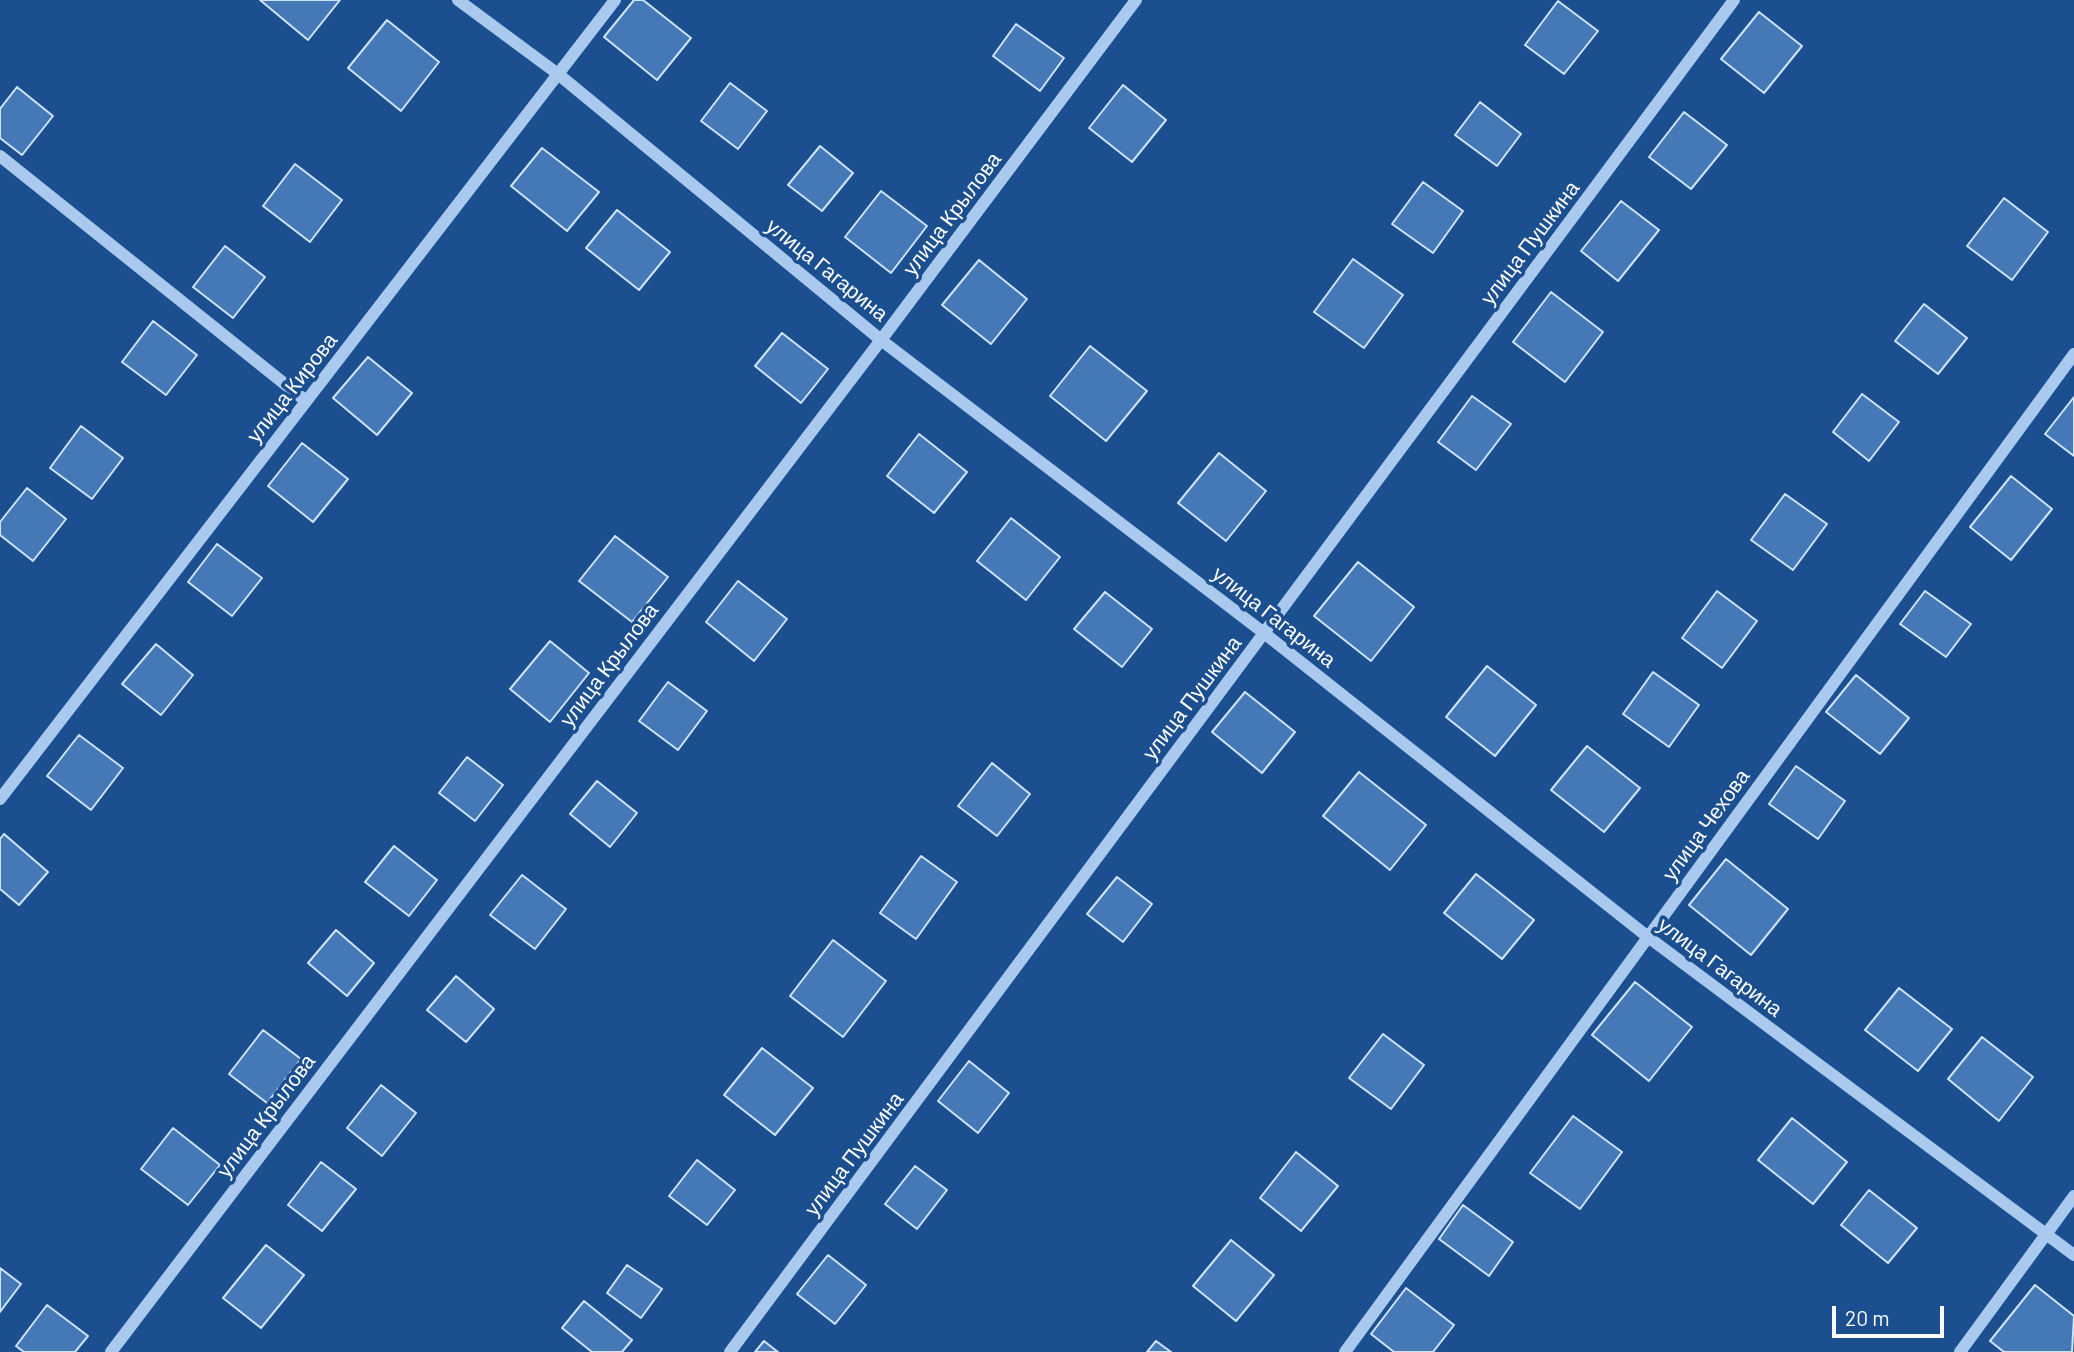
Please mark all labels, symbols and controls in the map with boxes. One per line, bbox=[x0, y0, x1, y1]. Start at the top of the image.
street label: улица Крылова bbox=[897, 147, 1007, 281]
street label: улица Пушкина bbox=[1475, 176, 1585, 310]
street label: улица Гагарина bbox=[761, 213, 893, 327]
street label: улица Кирова bbox=[241, 328, 343, 448]
street label: улица Гагарина bbox=[1207, 561, 1341, 673]
street label: улица Крылова bbox=[554, 598, 664, 732]
street label: улица Пушкина bbox=[1137, 631, 1247, 765]
street label: улица Чехова bbox=[1657, 764, 1755, 886]
street label: улица Гагарина bbox=[1653, 912, 1787, 1022]
street label: улица Крылова bbox=[211, 1049, 321, 1183]
street label: улица Пушкина bbox=[799, 1087, 909, 1221]
scale bar bbox=[1836, 1292, 1948, 1336]
text: 20 m bbox=[1845, 1305, 1890, 1330]

